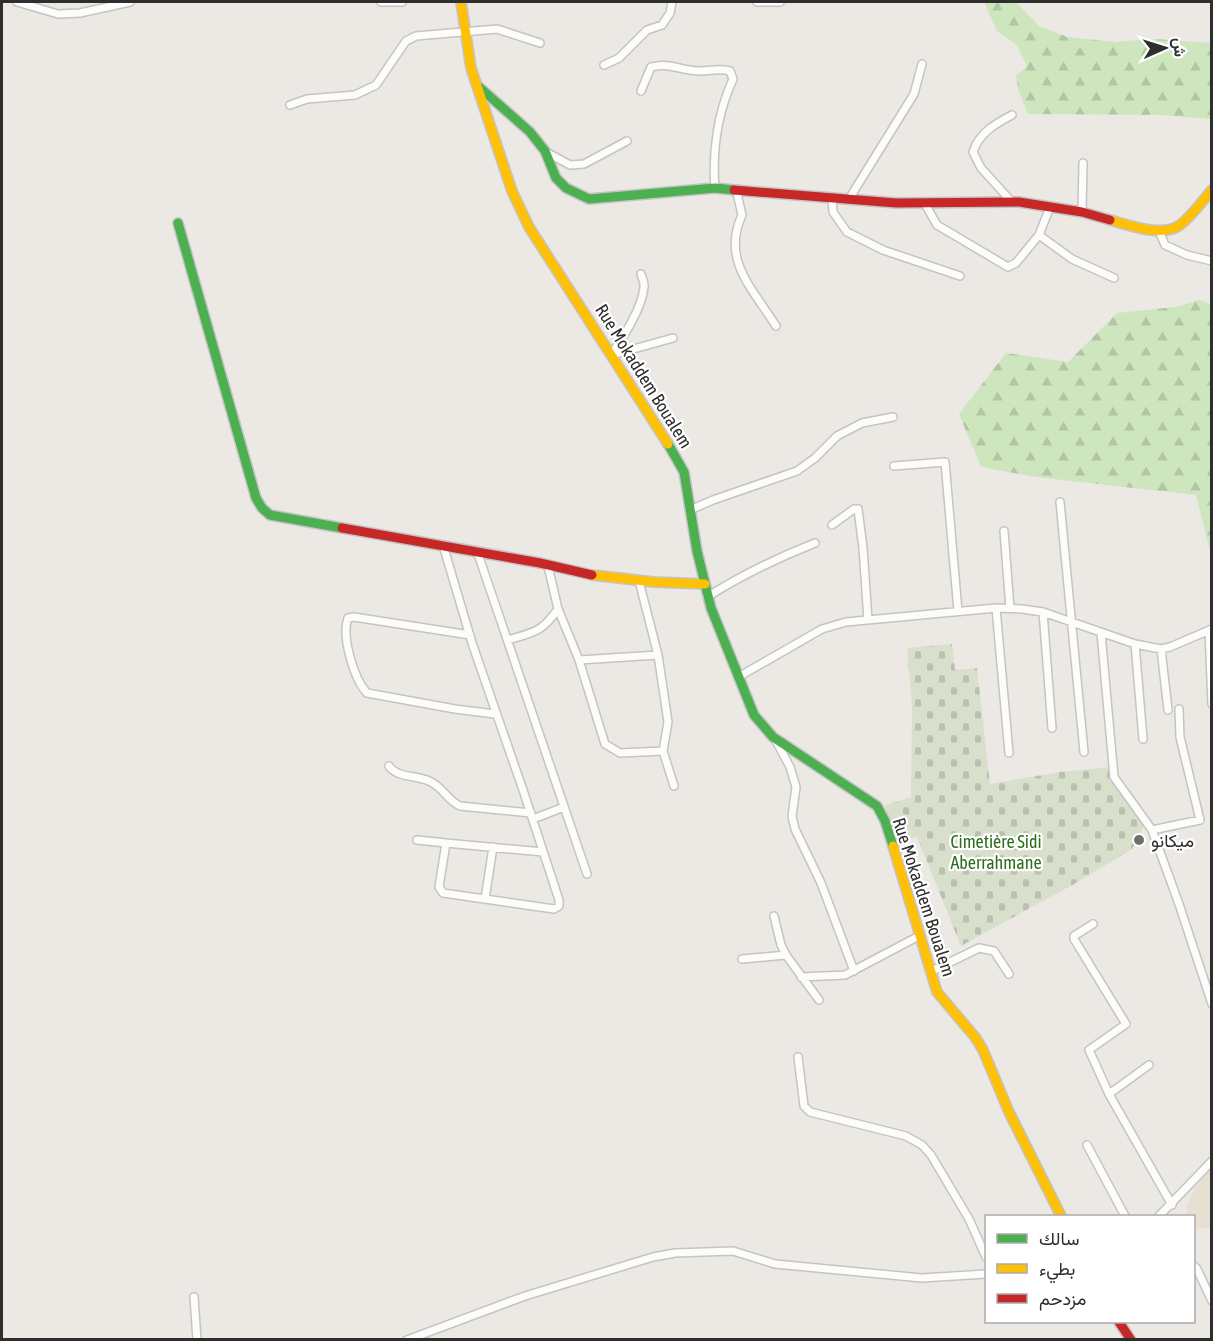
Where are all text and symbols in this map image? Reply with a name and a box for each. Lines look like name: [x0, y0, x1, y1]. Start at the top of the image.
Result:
north arrow: [1135, 18, 1195, 78]
text: ش: [1169, 37, 1189, 57]
street label: Rue Mokaddem Boualem: [591, 300, 697, 452]
street label: Rue Mokaddem Boualem: [888, 815, 960, 979]
place label: ميكانو: [1151, 830, 1194, 852]
park label: Cimetière Sidi Aberrahmane: [950, 831, 1042, 873]
marker: ميكانو: [1132, 833, 1146, 847]
legend: [985, 1215, 1195, 1323]
text: سالك: [1039, 1228, 1079, 1249]
text: بطيء: [1039, 1258, 1075, 1284]
text: مزدحم: [1039, 1288, 1086, 1311]

